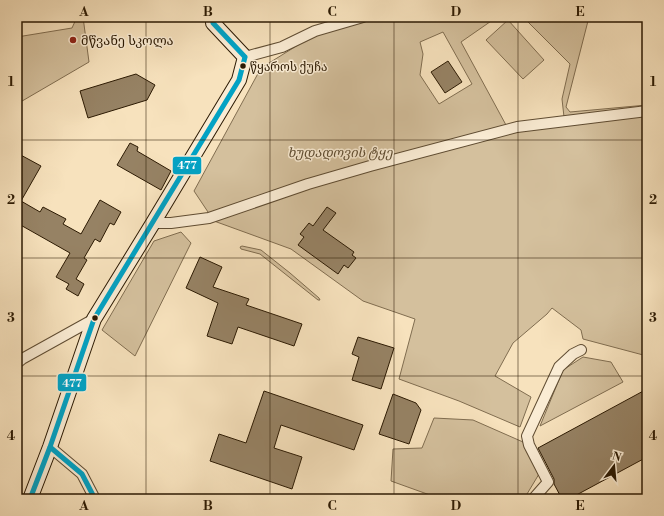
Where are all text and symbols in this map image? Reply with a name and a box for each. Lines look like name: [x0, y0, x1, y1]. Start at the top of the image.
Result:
text: A: [78, 4, 89, 20]
text: B: [203, 4, 213, 20]
text: C: [327, 4, 337, 20]
text: D: [451, 4, 461, 20]
text: E: [575, 4, 585, 20]
place label: მწვანე სკოლა: [81, 33, 174, 49]
marker: მწვანე სკოლა: [68, 35, 78, 45]
place label: წყაროს ქუჩა: [250, 60, 327, 75]
marker: წყაროს ქუჩა: [238, 61, 248, 71]
text: 1: [8, 74, 15, 90]
text: 1: [650, 74, 657, 90]
park label: ხუდადოვის ტყე: [287, 145, 393, 161]
line badge: 477: [172, 156, 202, 175]
text: 477: [177, 159, 197, 173]
text: 2: [7, 192, 15, 208]
text: 2: [649, 192, 657, 208]
text: 3: [7, 310, 15, 326]
text: 3: [649, 310, 657, 326]
unlabelled marker: [90, 313, 100, 323]
line badge: 477: [57, 373, 87, 392]
text: 477: [62, 377, 82, 391]
text: 4: [7, 428, 16, 444]
text: 4: [649, 428, 658, 444]
north arrow: [594, 446, 634, 486]
text: N: [610, 449, 623, 465]
text: A: [78, 498, 89, 514]
text: B: [203, 498, 213, 514]
text: C: [327, 498, 337, 514]
text: D: [451, 498, 461, 514]
text: E: [575, 498, 585, 514]

